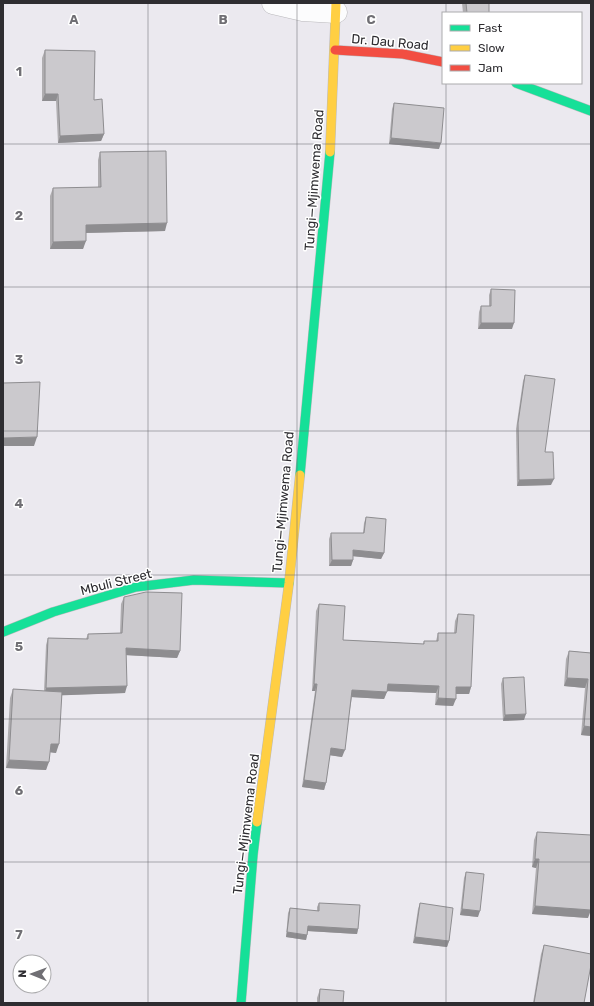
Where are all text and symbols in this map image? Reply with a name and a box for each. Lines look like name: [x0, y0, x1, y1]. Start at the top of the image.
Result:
text: A: [69, 12, 79, 27]
text: B: [218, 12, 228, 27]
text: C: [366, 12, 376, 27]
legend: [442, 12, 582, 84]
text: Fast: [478, 21, 502, 35]
street label: Dr. Dau Road: [351, 31, 429, 53]
text: Slow: [478, 41, 505, 55]
text: Jam: [478, 61, 503, 75]
text: 1: [16, 64, 22, 79]
street label: Tungi—Mjimwema Road: [302, 109, 327, 251]
text: 2: [15, 208, 23, 223]
text: 3: [15, 352, 24, 367]
street label: Tungi—Mjimwema Road: [269, 431, 298, 573]
text: 4: [15, 496, 24, 511]
street label: Mbuli Street: [79, 566, 153, 598]
text: 5: [15, 639, 23, 654]
street label: Tungi—Mjimwema Road: [230, 753, 263, 895]
text: 6: [15, 783, 24, 798]
text: 7: [15, 927, 23, 942]
north arrow: [12, 954, 52, 994]
text: N: [16, 970, 29, 978]

